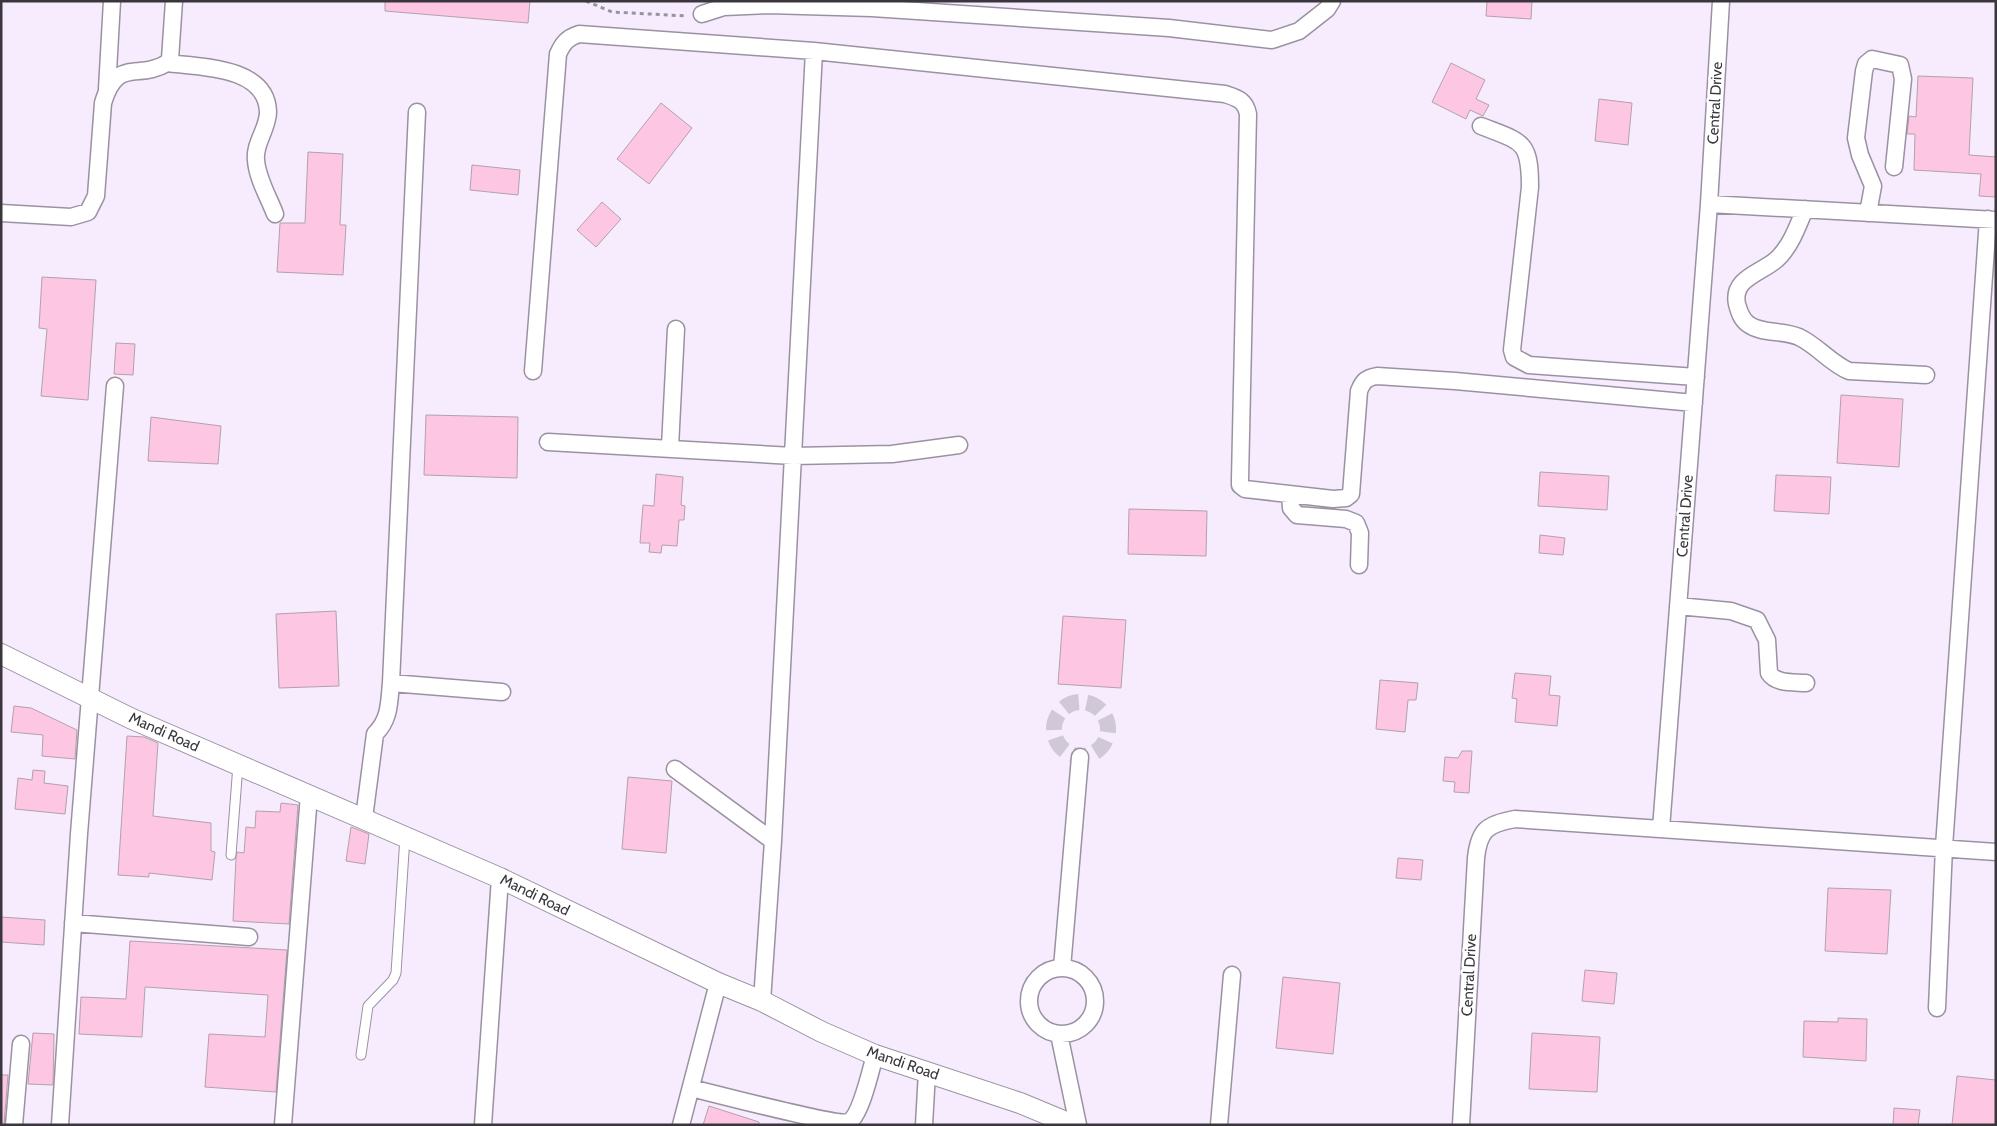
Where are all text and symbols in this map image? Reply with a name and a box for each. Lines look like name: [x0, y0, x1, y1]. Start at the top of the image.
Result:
street label: Central Drive: [1704, 61, 1726, 145]
street label: Central Drive: [1673, 474, 1697, 558]
street label: Mandi Road: [126, 709, 202, 755]
street label: Mandi Road: [497, 870, 573, 920]
street label: Central Drive: [1458, 933, 1480, 1017]
street label: Mandi Road: [865, 1042, 941, 1084]

